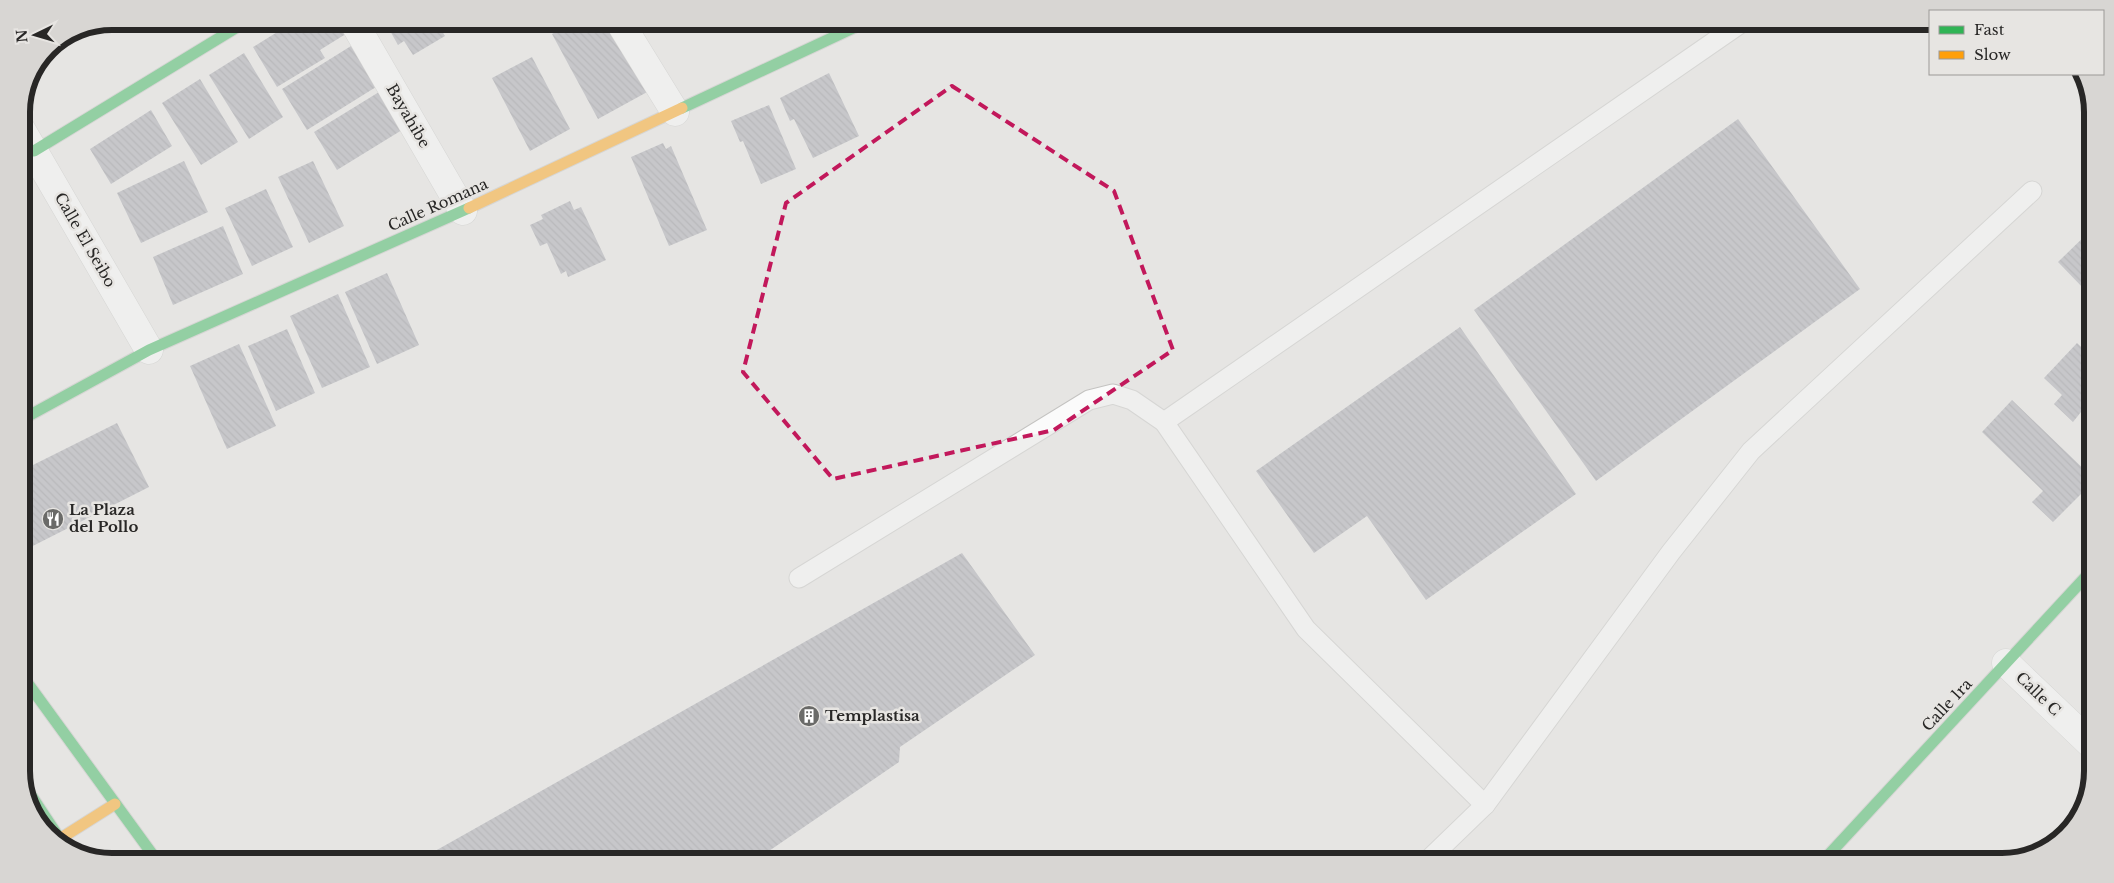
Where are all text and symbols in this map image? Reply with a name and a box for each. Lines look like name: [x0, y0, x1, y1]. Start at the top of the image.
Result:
north arrow: [10, 10, 60, 60]
legend: [1929, 10, 2104, 75]
text: Fast: [1974, 20, 2005, 39]
text: N: [13, 29, 32, 43]
text: Slow: [1974, 45, 2011, 64]
street label: Bayahibe: [382, 80, 434, 151]
street label: Calle Romana: [385, 174, 491, 235]
street label: Calle El Seibo: [51, 189, 120, 291]
place label: La Plaza del Pollo: [69, 500, 138, 536]
restaurant icon: La Plaza del Pollo: [41, 507, 65, 531]
street label: Calle C: [2012, 668, 2065, 720]
street label: Calle 1ra: [1917, 674, 1976, 735]
building icon: Templastisa: [797, 704, 821, 728]
place label: Templastisa: [825, 706, 920, 725]

